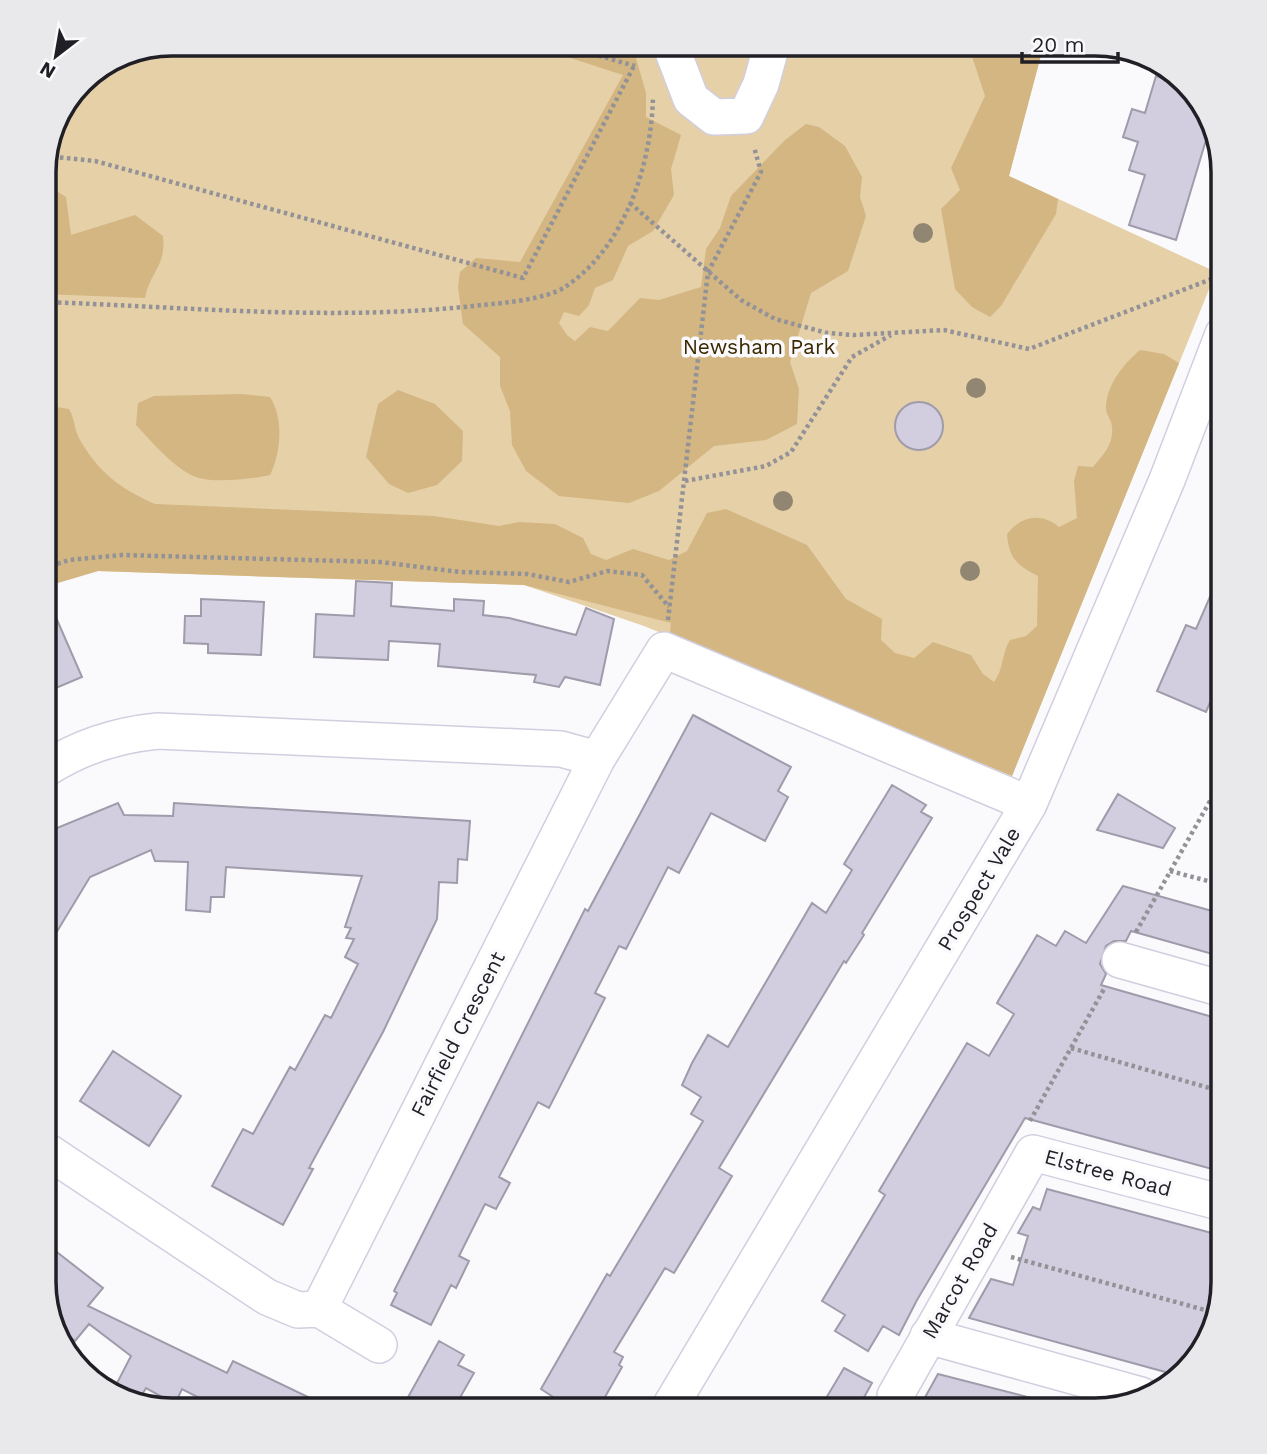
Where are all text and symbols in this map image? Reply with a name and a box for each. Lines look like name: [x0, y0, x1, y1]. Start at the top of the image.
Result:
north arrow: [21, 21, 91, 91]
scale bar: [1022, 21, 1118, 65]
text: 20 m: [1032, 32, 1084, 57]
text: N: [36, 57, 59, 84]
park label: Newsham Park: [683, 334, 835, 359]
street label: Prospect Vale: [932, 822, 1025, 955]
street label: Fairfield Crescent: [405, 947, 510, 1120]
street label: Elstree Road: [1042, 1144, 1174, 1201]
street label: Marcot Road: [916, 1218, 1003, 1343]

